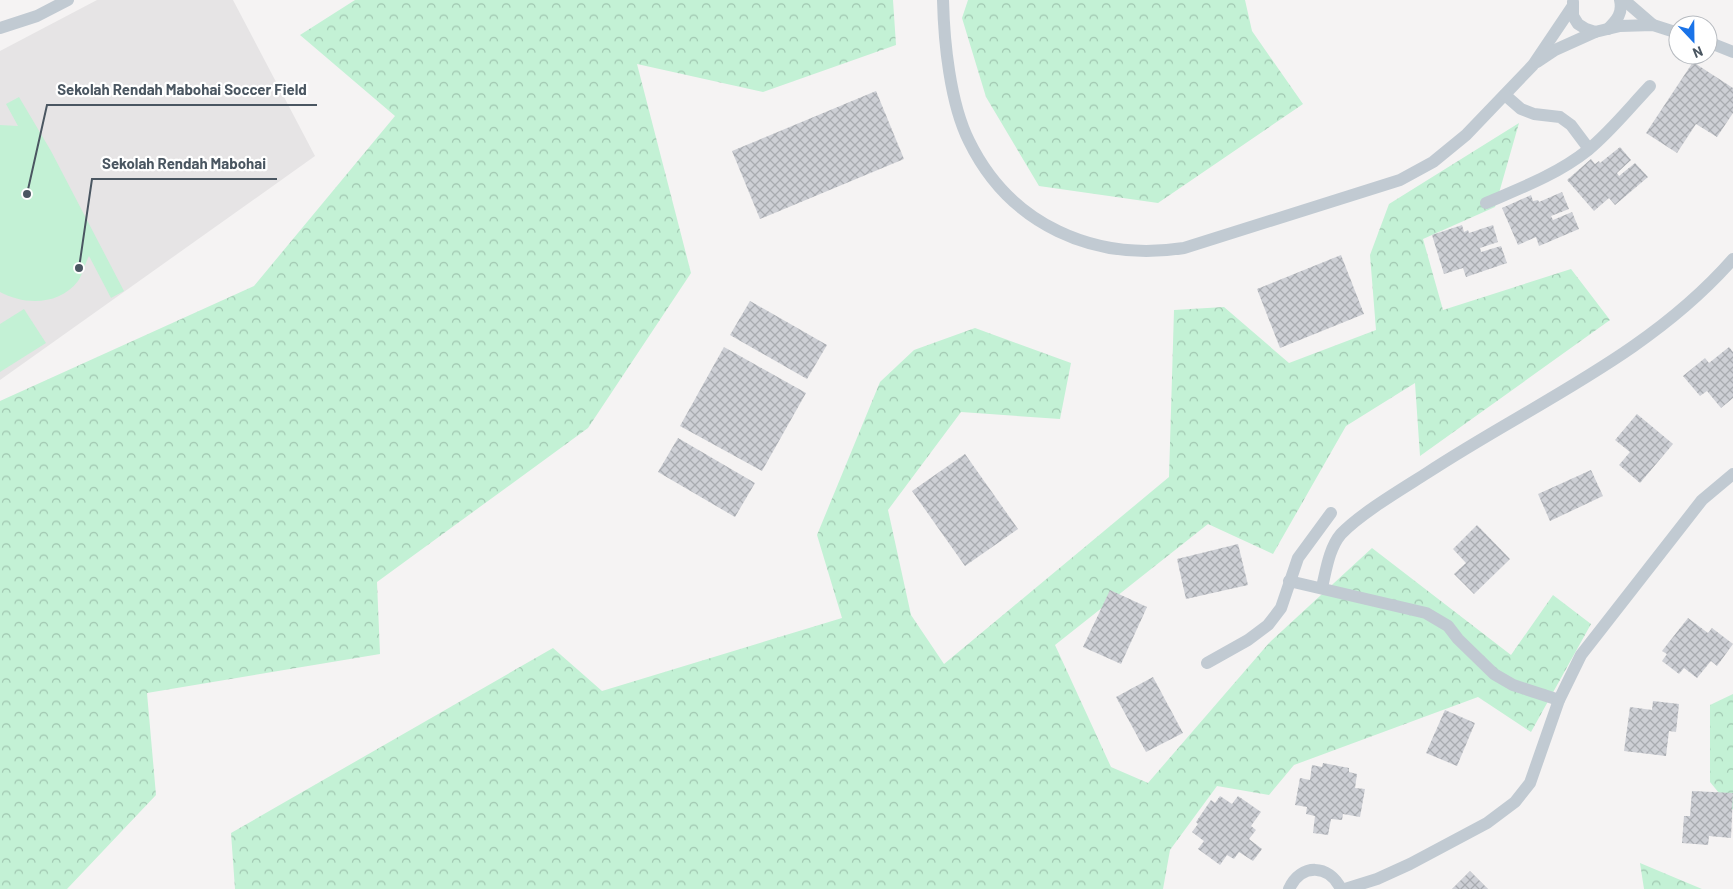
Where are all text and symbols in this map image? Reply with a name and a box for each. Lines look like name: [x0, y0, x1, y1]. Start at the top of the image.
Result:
north arrow: [1668, 15, 1718, 65]
text: N: [1691, 43, 1706, 62]
callout: Sekolah Rendah Mabohai Soccer Field: [47, 75, 317, 105]
text: Sekolah Rendah Mabohai Soccer Field: [57, 80, 307, 98]
callout: Sekolah Rendah Mabohai: [92, 149, 277, 179]
text: Sekolah Rendah Mabohai: [102, 154, 266, 172]

